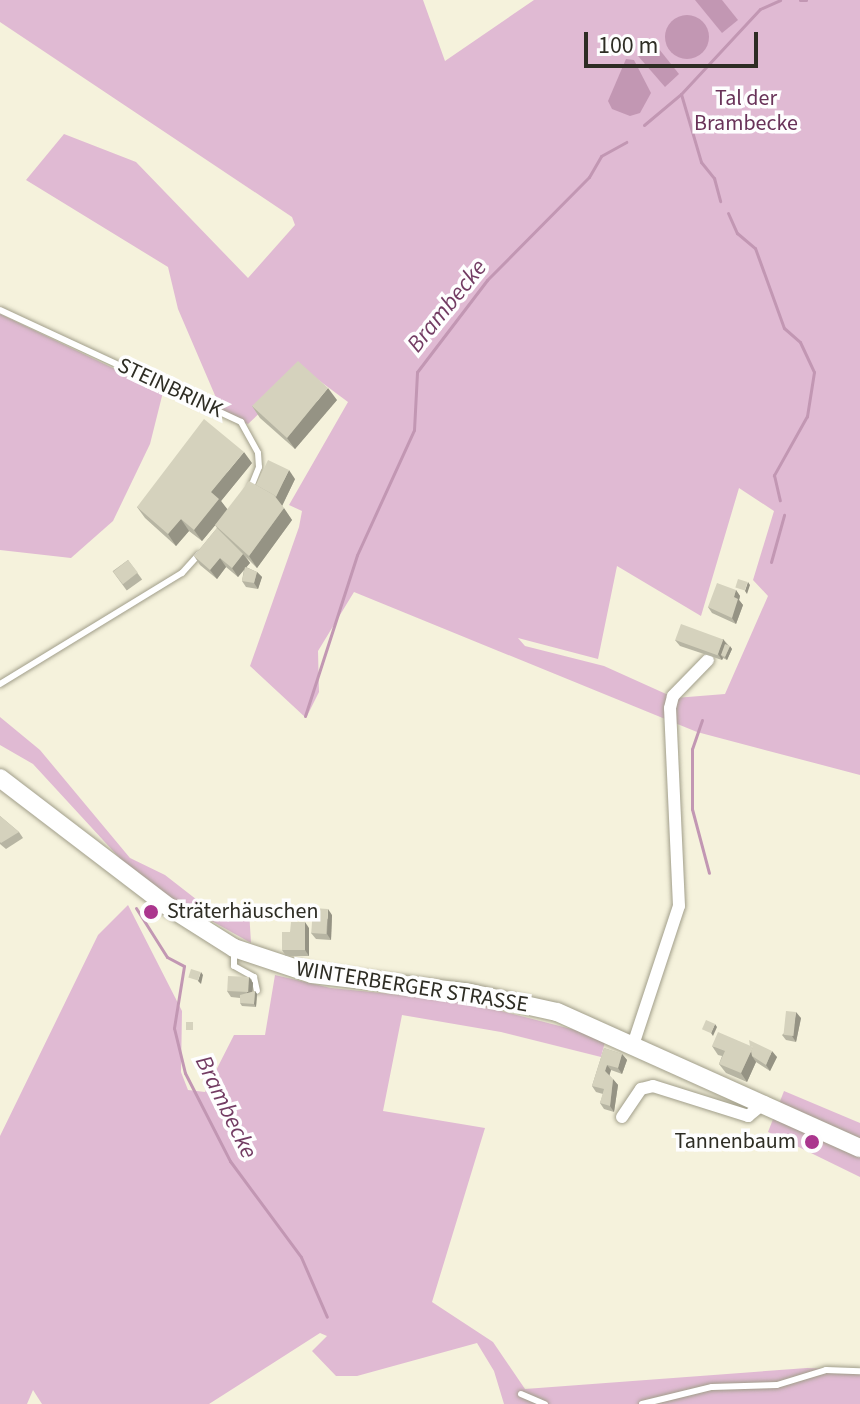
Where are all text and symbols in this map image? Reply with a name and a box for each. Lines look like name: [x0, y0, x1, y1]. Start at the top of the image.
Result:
scale bar: [588, 16, 762, 66]
text: 100 m: [598, 28, 658, 63]
park label: Tal der Brambecke: [694, 85, 798, 136]
water label: Brambecke: [401, 254, 493, 358]
street label: STEINBRINK: [113, 352, 227, 424]
place label: Sträterhäuschen: [167, 899, 318, 925]
marker: Sträterhäuschen: [142, 903, 160, 921]
street label: WINTERBERGER STRASSE: [294, 956, 530, 1018]
water label: Brambecke: [189, 1051, 263, 1163]
place label: Tannenbaum: [675, 1129, 796, 1155]
marker: Tannenbaum: [803, 1133, 821, 1151]

